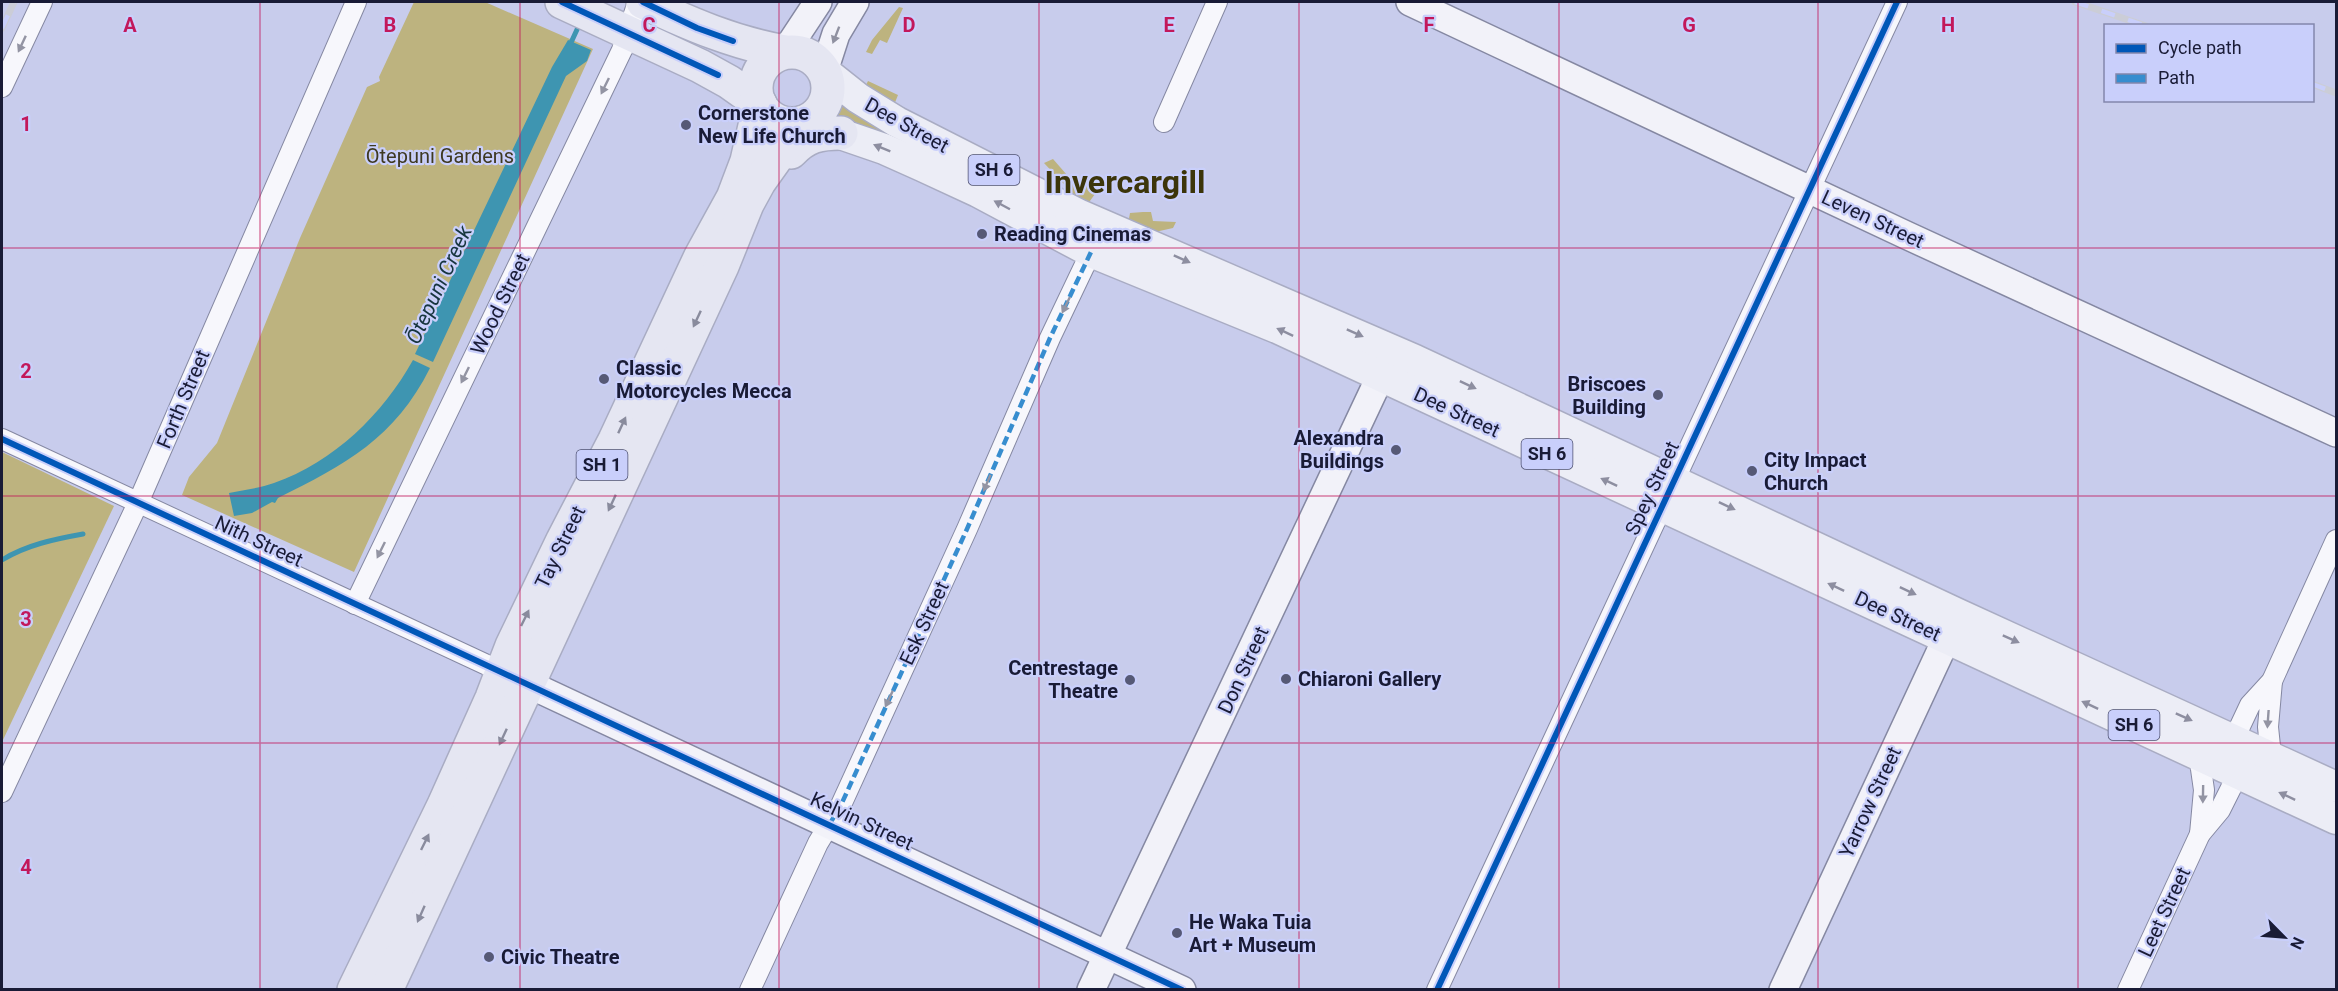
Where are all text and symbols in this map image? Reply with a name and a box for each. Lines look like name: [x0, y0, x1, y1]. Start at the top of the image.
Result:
text: A: [123, 13, 137, 37]
text: B: [384, 13, 396, 37]
text: C: [642, 13, 656, 37]
text: D: [903, 13, 916, 37]
text: E: [1163, 13, 1175, 37]
text: F: [1424, 13, 1435, 37]
text: G: [1682, 13, 1696, 37]
text: H: [1941, 13, 1955, 37]
legend: [2104, 24, 2314, 102]
one-way arrow: [831, 26, 840, 44]
one-way arrow: [17, 36, 26, 53]
text: Cycle path: [2158, 37, 2242, 58]
text: Path: [2158, 67, 2195, 88]
one-way arrow: [601, 77, 610, 94]
street label: Dee Street: [861, 92, 953, 158]
place label: Cornerstone New Life Church: [698, 101, 846, 148]
text: 1: [20, 112, 32, 136]
marker: Cornerstone New Life Church: [679, 118, 693, 132]
one-way arrow: [873, 143, 891, 152]
park label: Ōtepuni Gardens: [366, 144, 514, 168]
road number: SH 6: [968, 155, 1020, 185]
district label: Invercargill: [1045, 163, 1205, 201]
street label: Leven Street: [1818, 185, 1928, 253]
one-way arrow: [994, 200, 1011, 210]
water label: Ōtepuni Creek: [401, 222, 477, 348]
place label: Reading Cinemas: [994, 222, 1151, 246]
marker: Reading Cinemas: [975, 227, 989, 241]
street label: Wood Street: [465, 250, 535, 358]
one-way arrow: [1174, 254, 1192, 264]
one-way arrow: [1061, 297, 1070, 314]
one-way arrow: [693, 311, 702, 328]
one-way arrow: [1276, 327, 1293, 336]
one-way arrow: [1346, 329, 1364, 338]
street label: Forth Street: [151, 346, 215, 452]
place label: Classic Motorcycles Mecca: [616, 356, 792, 403]
text: 2: [20, 359, 32, 383]
one-way arrow: [461, 366, 470, 383]
marker: Classic Motorcycles Mecca: [597, 372, 611, 386]
place label: Briscoes Building: [1568, 372, 1646, 419]
one-way arrow: [1460, 380, 1477, 389]
street label: Dee Street: [1410, 382, 1504, 442]
marker: Briscoes Building: [1651, 388, 1665, 402]
one-way arrow: [617, 417, 626, 434]
place label: Alexandra Buildings: [1293, 426, 1384, 473]
street label: Spey Street: [1620, 437, 1684, 539]
road number: SH 6: [1522, 439, 1572, 469]
marker: Alexandra Buildings: [1389, 443, 1403, 457]
place label: City Impact Church: [1764, 448, 1867, 495]
road number: SH 1: [576, 450, 628, 480]
marker: City Impact Church: [1745, 464, 1759, 478]
one-way arrow: [982, 475, 992, 493]
one-way arrow: [1600, 477, 1618, 487]
one-way arrow: [607, 495, 616, 512]
street label: Tay Street: [530, 502, 590, 592]
one-way arrow: [1719, 502, 1736, 511]
street label: Nith Street: [211, 510, 307, 572]
one-way arrow: [376, 542, 385, 559]
street label: Esk Street: [894, 577, 954, 669]
one-way arrow: [1827, 583, 1844, 592]
street label: Dee Street: [1851, 586, 1945, 646]
one-way arrow: [1900, 587, 1917, 596]
text: 3: [20, 607, 32, 631]
one-way arrow: [520, 610, 530, 627]
street label: Don Street: [1212, 623, 1274, 717]
one-way arrow: [2003, 634, 2020, 643]
place label: Centrestage Theatre: [1008, 656, 1118, 703]
place label: Chiaroni Gallery: [1298, 667, 1442, 691]
marker: Chiaroni Gallery: [1279, 672, 1293, 686]
marker: Centrestage Theatre: [1123, 673, 1137, 687]
one-way arrow: [885, 691, 894, 708]
one-way arrow: [2081, 700, 2098, 709]
one-way arrow: [2264, 709, 2273, 728]
road number: SH 6: [2108, 710, 2160, 740]
one-way arrow: [2175, 712, 2193, 722]
one-way arrow: [497, 728, 507, 746]
street label: Yarrow Street: [1834, 743, 1906, 861]
one-way arrow: [2198, 785, 2208, 804]
street label: Kelvin Street: [807, 787, 917, 855]
one-way arrow: [2278, 792, 2295, 801]
one-way arrow: [420, 834, 430, 851]
text: 4: [20, 855, 32, 879]
street label: Leet Street: [2133, 863, 2195, 961]
one-way arrow: [415, 905, 425, 923]
north arrow: [2254, 907, 2314, 967]
place label: He Waka Tuia Art + Museum: [1189, 910, 1316, 957]
marker: He Waka Tuia Art + Museum: [1170, 926, 1184, 940]
text: N: [2286, 934, 2308, 952]
place label: Civic Theatre: [501, 945, 620, 969]
marker: Civic Theatre: [482, 950, 496, 964]

